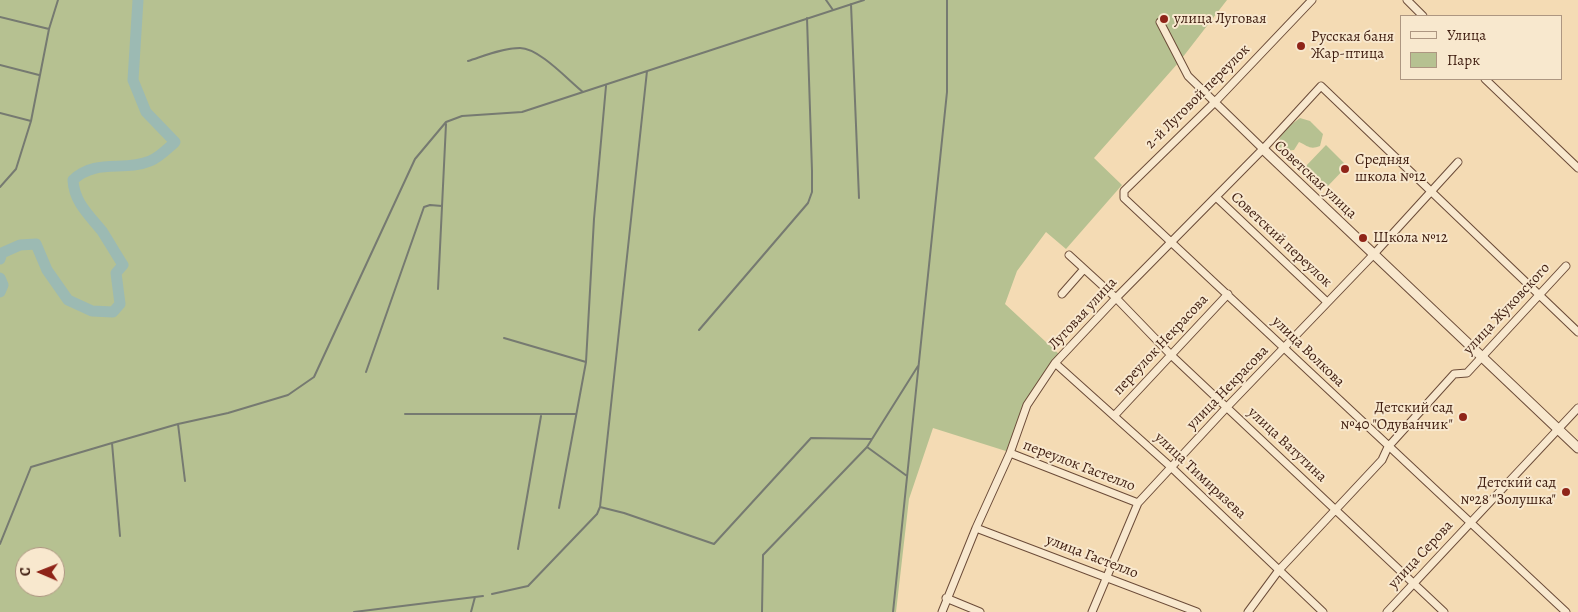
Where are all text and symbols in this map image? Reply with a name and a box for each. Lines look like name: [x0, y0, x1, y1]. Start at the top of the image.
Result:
place label: улица Луговая: [1174, 10, 1267, 28]
marker: улица Луговая: [1158, 13, 1170, 25]
legend: [1400, 15, 1563, 80]
text: Улица: [1447, 25, 1486, 45]
place label: Русская баня Жар-птица: [1311, 28, 1394, 63]
marker: Русская баня Жар-птица: [1295, 40, 1307, 52]
street label: 2-й Луговой переулок: [1142, 41, 1254, 153]
text: Парк: [1447, 50, 1480, 70]
street label: Советская улица: [1270, 137, 1360, 223]
place label: Средняя школа №12: [1355, 151, 1426, 186]
marker: Средняя школа №12: [1339, 163, 1351, 175]
street label: Советский переулок: [1227, 188, 1335, 292]
place label: Школа №12: [1373, 229, 1448, 247]
marker: Школа №12: [1357, 232, 1369, 244]
street label: улица Жуковского: [1460, 259, 1554, 359]
street label: Луговая улица: [1045, 274, 1121, 354]
street label: переулок Некрасова: [1110, 291, 1212, 399]
street label: улица Волкова: [1268, 313, 1348, 391]
street label: улица Некрасова: [1183, 342, 1273, 434]
place label: Детский сад №40 "Одуванчик": [1340, 399, 1453, 434]
street label: улица Ватутина: [1244, 404, 1330, 486]
marker: Детский сад №40 "Одуванчик": [1457, 411, 1469, 423]
street label: улица Тимирязева: [1150, 429, 1250, 523]
street label: переулок Гастелло: [1020, 436, 1138, 496]
place label: Детский сад №28 "Золушка": [1460, 474, 1556, 509]
marker: Детский сад №28 "Золушка": [1560, 486, 1572, 498]
street label: улица Серова: [1385, 517, 1457, 593]
street label: улица Гастелло: [1043, 531, 1141, 583]
north arrow: [15, 547, 65, 597]
text: С: [16, 567, 35, 576]

